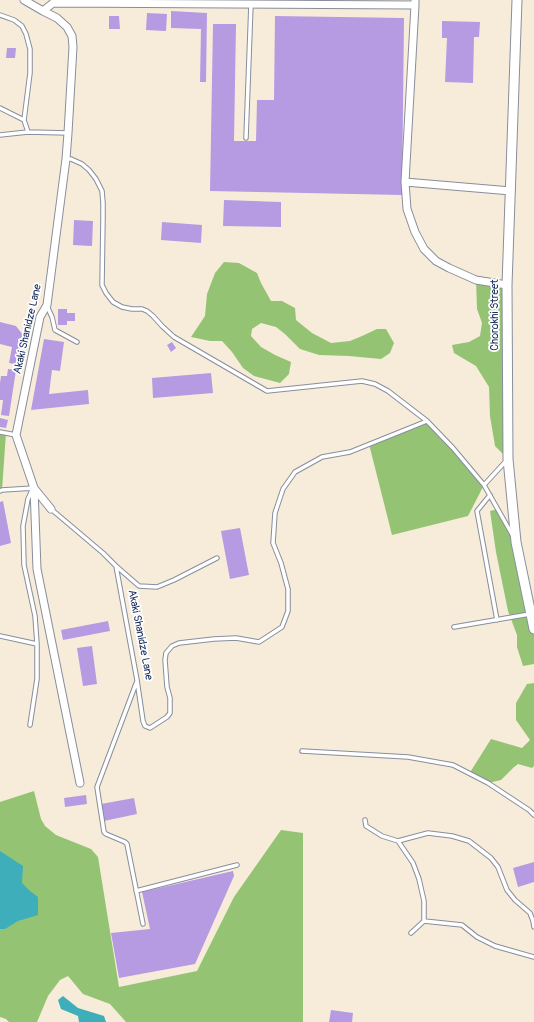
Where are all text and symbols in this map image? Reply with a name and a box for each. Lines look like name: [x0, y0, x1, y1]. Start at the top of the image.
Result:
street label: Chorokhi Street: [488, 279, 502, 351]
street label: Akaki Shanidze Lane: [11, 283, 45, 375]
street label: Akaki Shanidze Lane: [125, 589, 155, 681]

